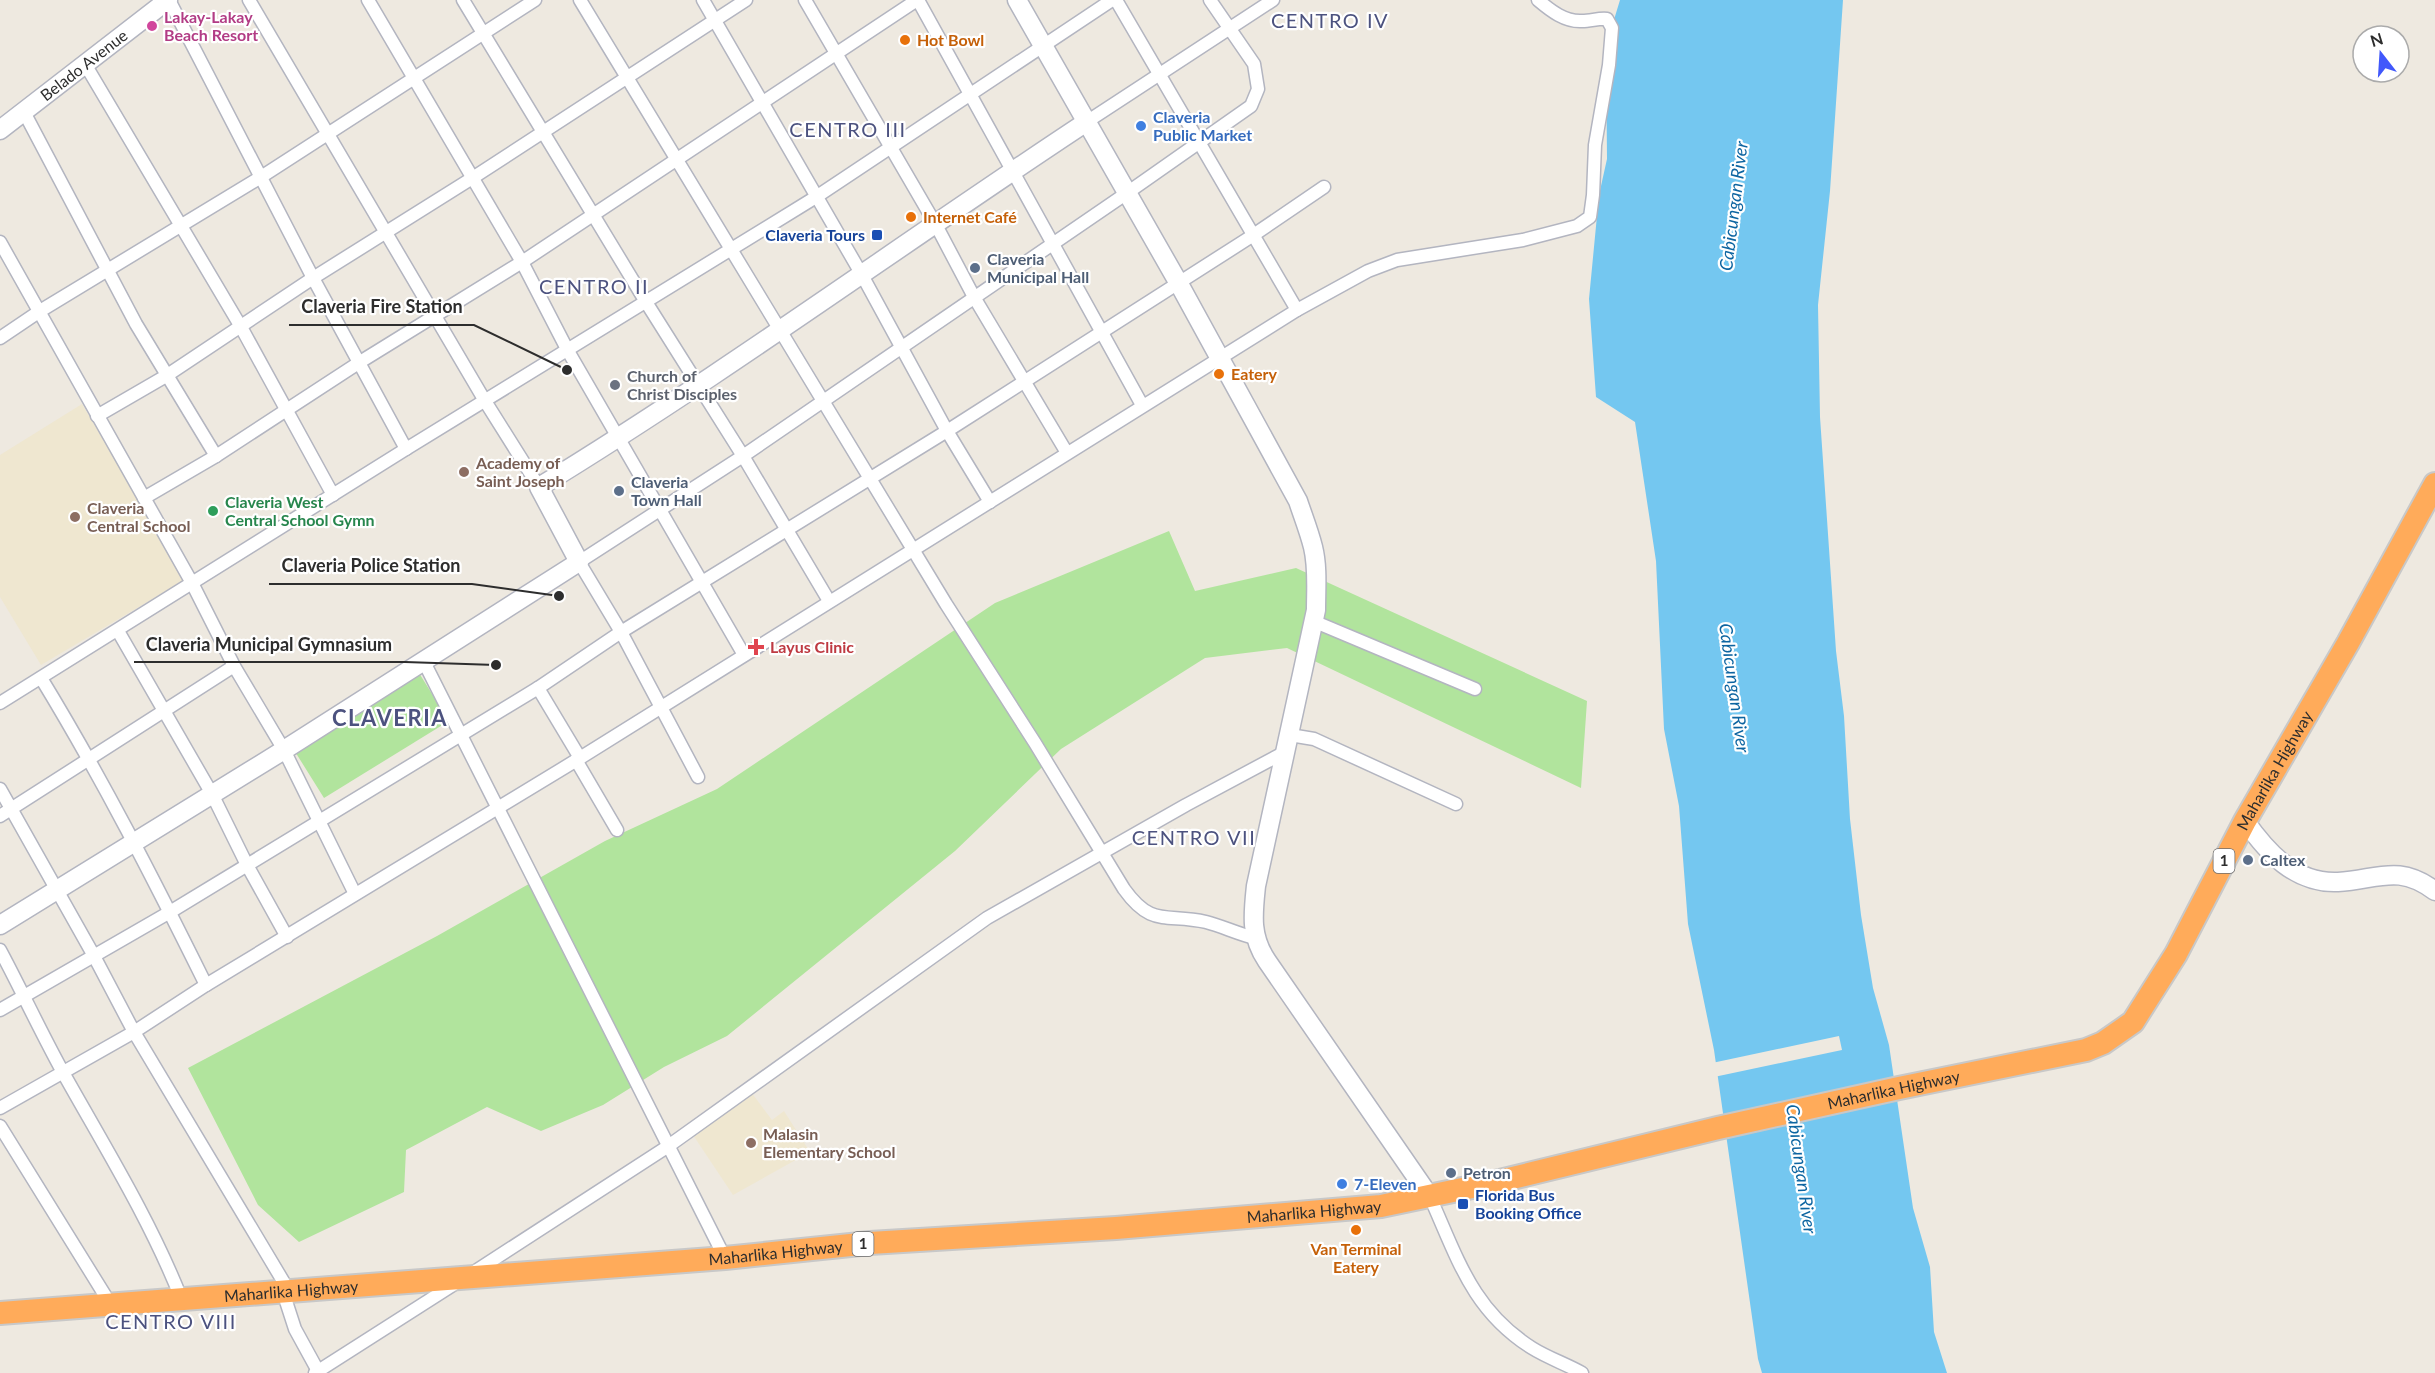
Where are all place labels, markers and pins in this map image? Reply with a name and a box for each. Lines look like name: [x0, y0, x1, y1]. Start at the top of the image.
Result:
place label: Lakay-Lakay Beach Resort: [164, 7, 258, 44]
marker: Lakay-Lakay Beach Resort: [145, 19, 159, 33]
place label: Hot Bowl: [917, 30, 984, 49]
marker: Hot Bowl: [898, 33, 912, 47]
place label: Claveria Public Market: [1153, 107, 1252, 144]
marker: Claveria Public Market: [1134, 119, 1148, 133]
place label: Internet Café: [923, 207, 1017, 226]
marker: Internet Café: [904, 210, 918, 224]
place label: Claveria Tours: [765, 225, 865, 244]
marker: Claveria Tours: [870, 228, 884, 242]
place label: Claveria Municipal Hall: [987, 249, 1089, 286]
marker: Claveria Municipal Hall: [968, 261, 982, 275]
callout: Claveria Fire Station: [289, 289, 474, 325]
place label: Eatery: [1231, 364, 1278, 383]
place label: Church of Christ Disciples: [627, 366, 737, 403]
marker: Eatery: [1212, 367, 1226, 381]
marker: Church of Christ Disciples: [608, 378, 622, 392]
place label: Academy of Saint Joseph: [475, 453, 565, 490]
marker: Academy of Saint Joseph: [457, 465, 471, 479]
place label: Claveria Town Hall: [631, 472, 702, 509]
marker: Claveria Town Hall: [612, 484, 626, 498]
place label: Claveria West Central School Gymn: [225, 492, 375, 529]
place label: Claveria Central School: [87, 498, 191, 535]
marker: Claveria West Central School Gymn: [206, 504, 220, 518]
marker: Claveria Central School: [68, 510, 82, 524]
callout: Claveria Police Station: [269, 548, 472, 584]
callout: Claveria Municipal Gymnasium: [134, 626, 405, 662]
place label: Layus Clinic: [770, 637, 854, 656]
marker: Layus Clinic: [747, 638, 765, 656]
place label: Caltex: [2260, 850, 2306, 869]
marker: Caltex: [2241, 853, 2255, 867]
place label: Malasin Elementary School: [763, 1124, 895, 1161]
marker: Malasin Elementary School: [744, 1136, 758, 1150]
place label: Petron: [1463, 1163, 1511, 1182]
marker: Petron: [1444, 1166, 1458, 1180]
place label: 7-Eleven: [1354, 1174, 1417, 1193]
marker: 7-Eleven: [1335, 1177, 1349, 1191]
place label: Florida Bus Booking Office: [1475, 1185, 1582, 1222]
marker: Florida Bus Booking Office: [1456, 1197, 1470, 1211]
marker: Van Terminal Eatery: [1349, 1223, 1363, 1237]
place label: Van Terminal Eatery: [1309, 1239, 1402, 1276]

